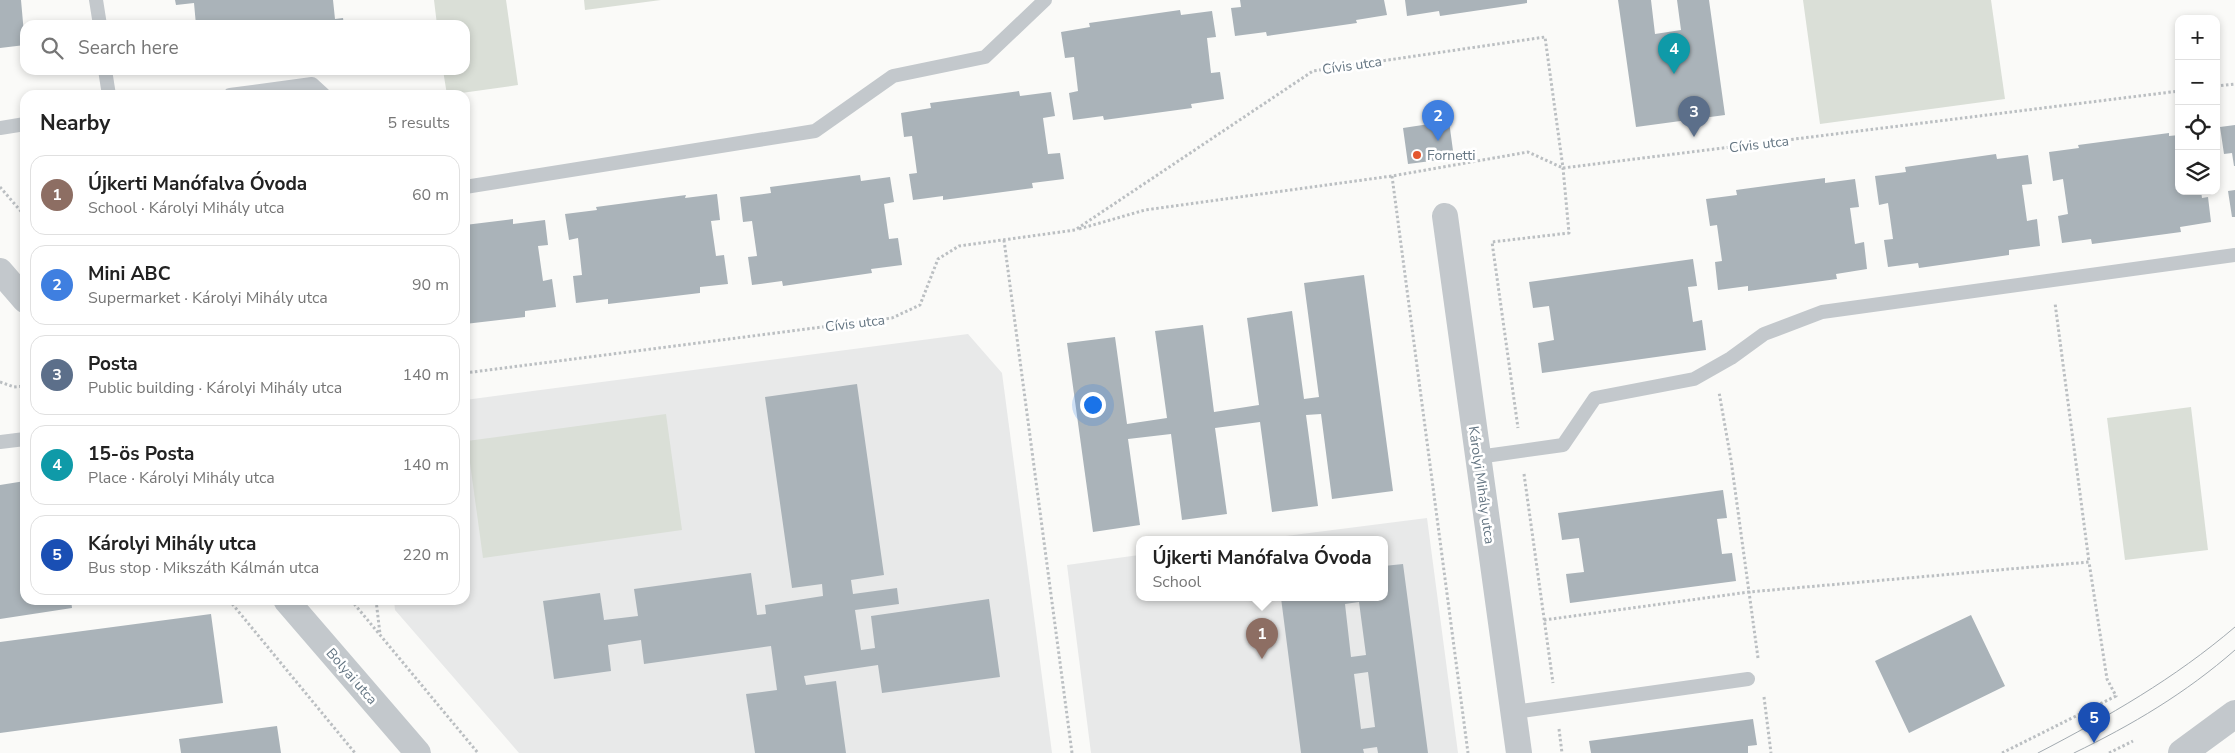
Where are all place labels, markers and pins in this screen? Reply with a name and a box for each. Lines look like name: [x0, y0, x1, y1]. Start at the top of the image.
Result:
pin: 4: [1658, 33, 1690, 74]
pin: 3: [1678, 96, 1710, 137]
pin: 2: [1422, 100, 1454, 141]
place label: Fornetti: [1427, 146, 1475, 165]
marker: Fornetti: [1411, 149, 1423, 161]
pin: 1: [1246, 618, 1278, 659]
pin: 5: [2078, 702, 2110, 743]

